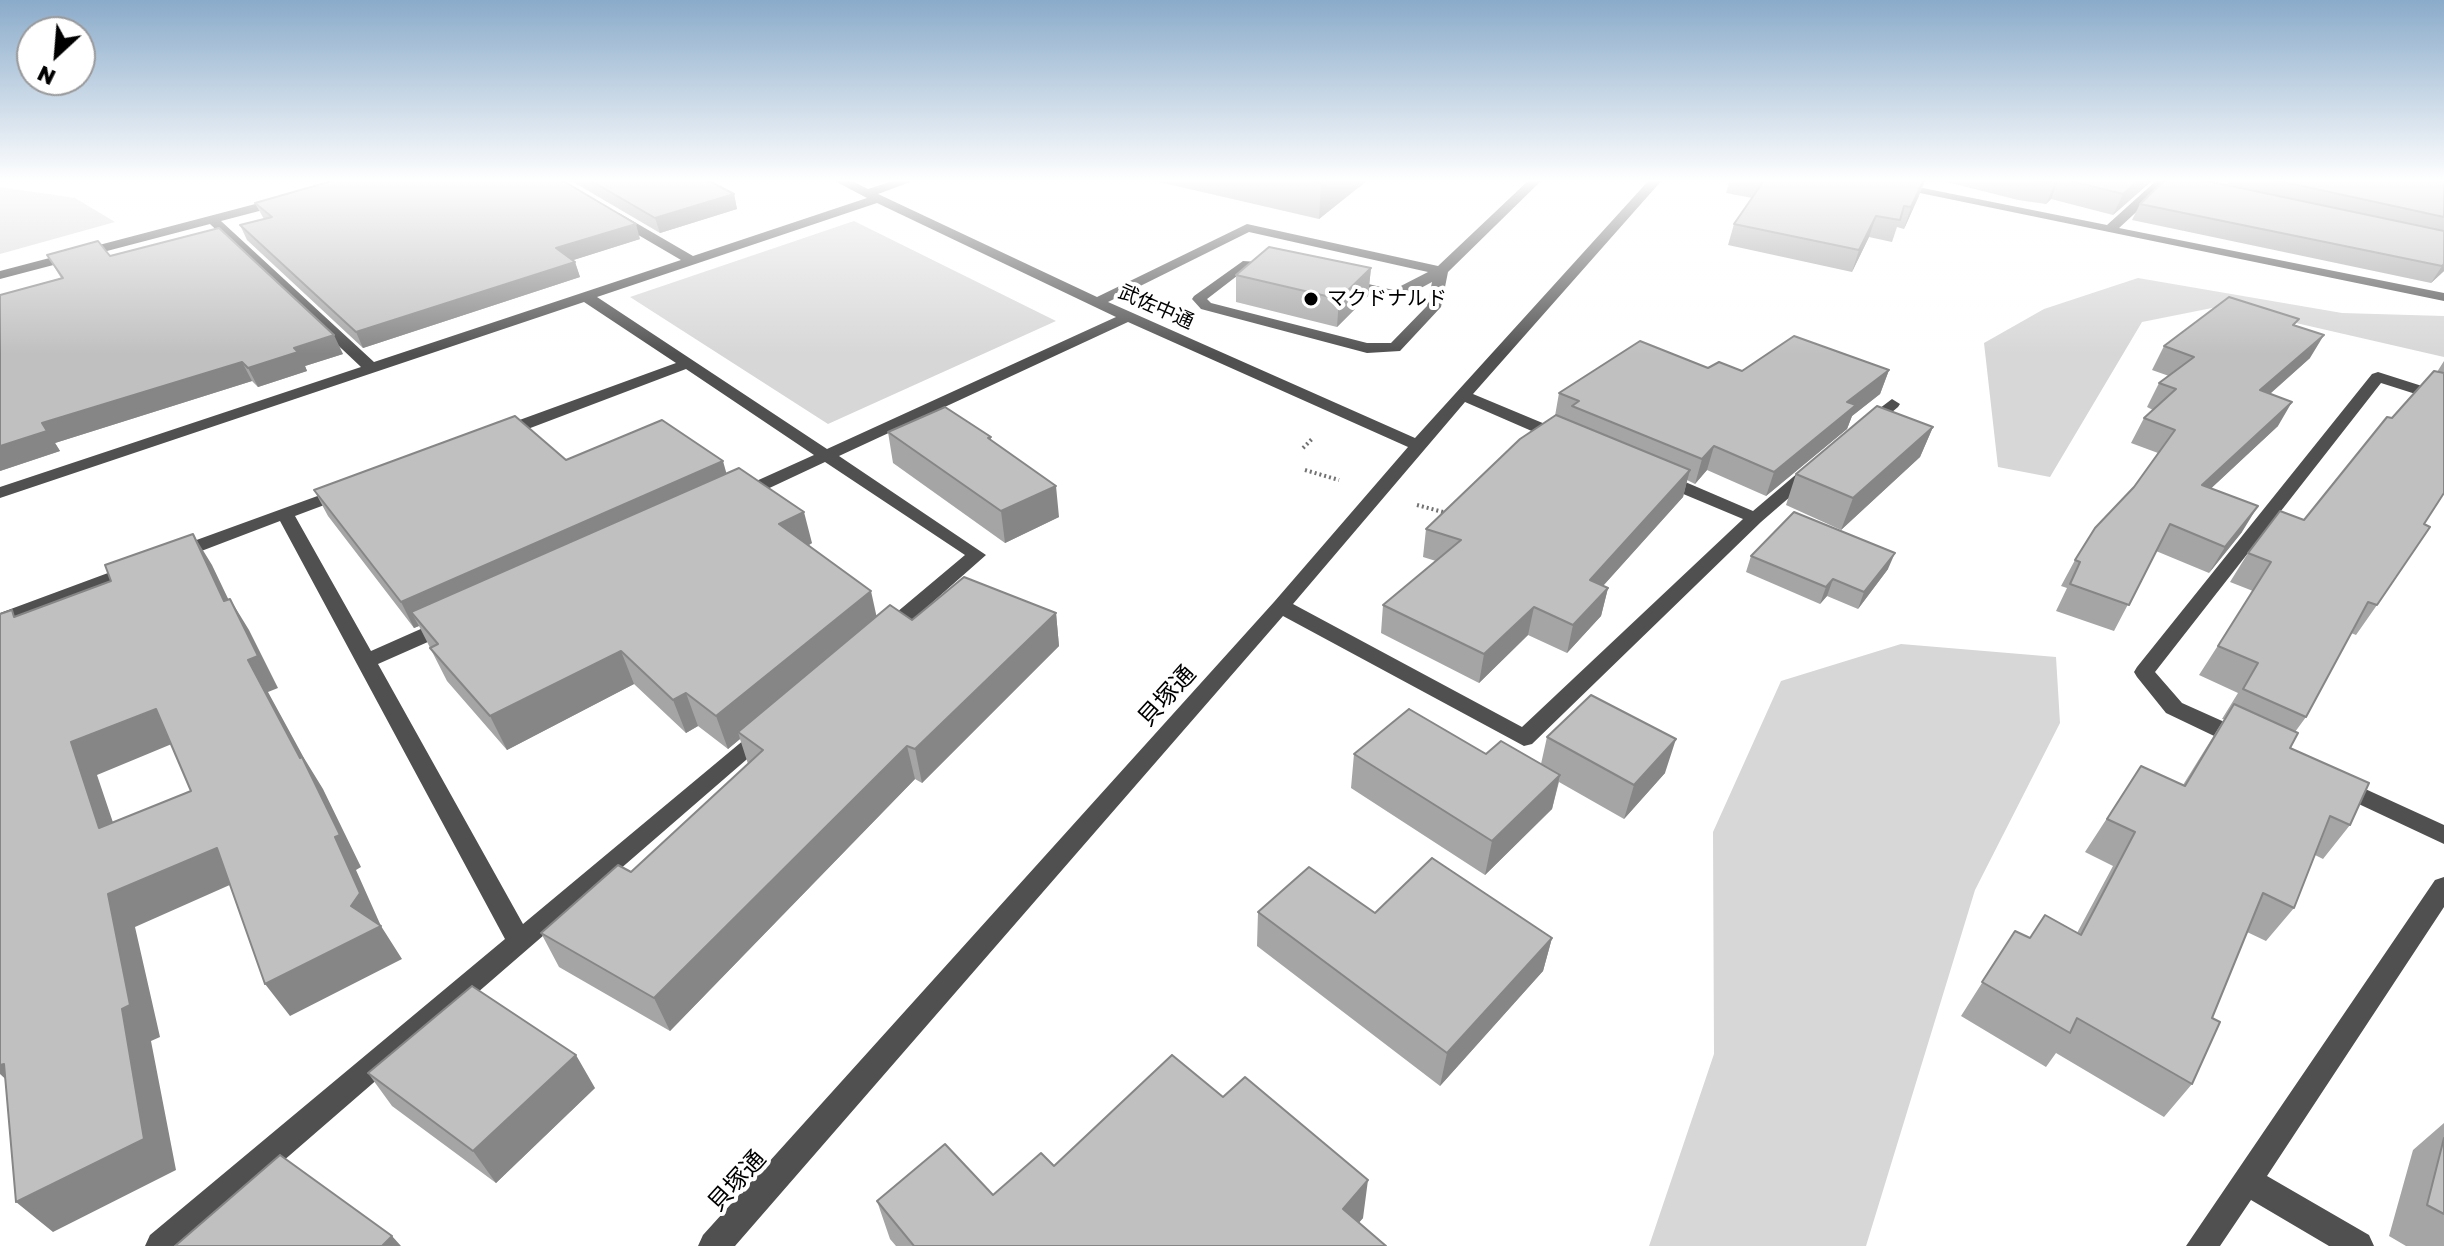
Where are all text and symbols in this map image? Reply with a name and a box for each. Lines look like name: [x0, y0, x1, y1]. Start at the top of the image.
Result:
north arrow: [16, 16, 96, 96]
text: N: [33, 60, 60, 92]
street label: 武佐中通: [1115, 280, 1197, 334]
place label: マクドナルド: [1327, 287, 1447, 311]
marker: マクドナルド: [1302, 290, 1320, 308]
street label: 貝塚通: [1132, 660, 1202, 732]
street label: 貝塚通: [702, 1145, 772, 1217]

